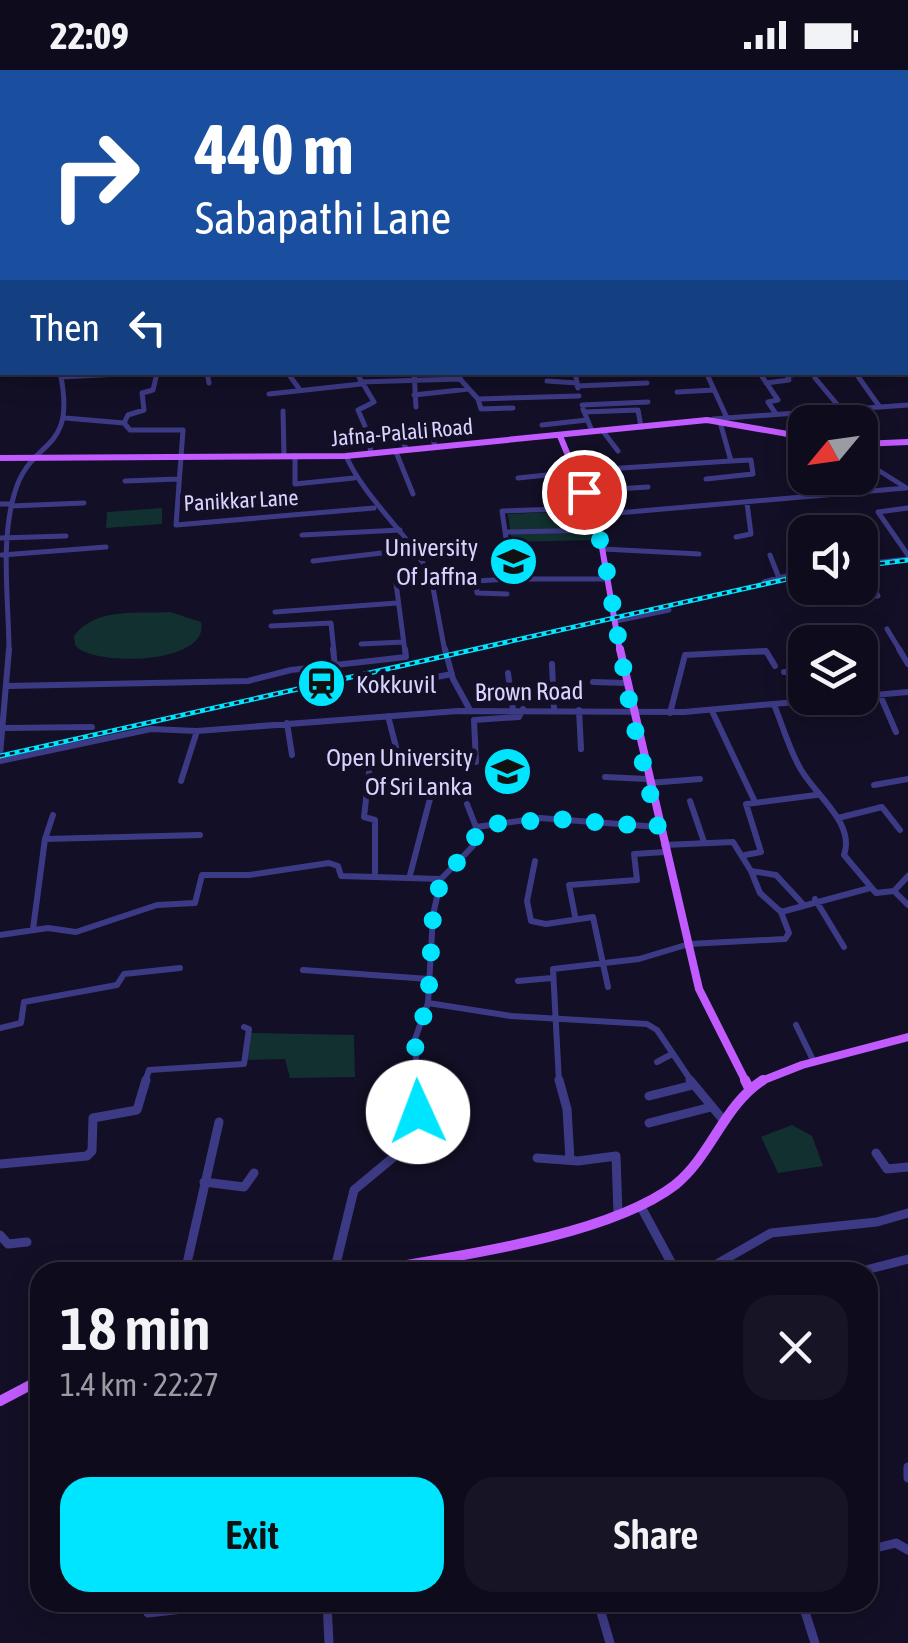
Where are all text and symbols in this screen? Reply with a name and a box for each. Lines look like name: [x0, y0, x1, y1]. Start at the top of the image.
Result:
text: 22:09: [50, 14, 129, 57]
text: 440 m: [195, 109, 354, 189]
icon: right: [30, 110, 160, 240]
text: Sabapathi Lane: [195, 192, 451, 244]
icon: left: [120, 300, 175, 355]
text: Then: [30, 306, 100, 349]
north arrow: [788, 405, 878, 495]
map controls: [788, 405, 878, 715]
street label: Jafna-Palali Road: [330, 413, 474, 451]
pin: [542, 450, 627, 535]
icon: arrive: [557, 465, 612, 520]
street label: Panikkar Lane: [183, 484, 299, 516]
button: sound: [788, 515, 878, 605]
place label: University Of Jaffna: [385, 533, 478, 590]
school or university icon: University Of Jaffna: [487, 535, 539, 587]
button: layers: [788, 625, 878, 715]
station icon: Kokkuvil: [295, 658, 347, 710]
place label: Kokkuvil: [356, 670, 437, 698]
street label: Brown Road: [474, 676, 584, 706]
place label: Open University Of Sri Lanka: [326, 743, 473, 800]
school or university icon: Open University Of Sri Lanka: [482, 745, 534, 797]
position arrow: [366, 1060, 470, 1164]
text: 18 min: [60, 1294, 211, 1363]
button: close: [743, 1295, 848, 1400]
text: 1.4 km · 22:27: [60, 1366, 219, 1403]
button: Exit: [60, 1477, 444, 1592]
button: Share: [464, 1477, 848, 1592]

